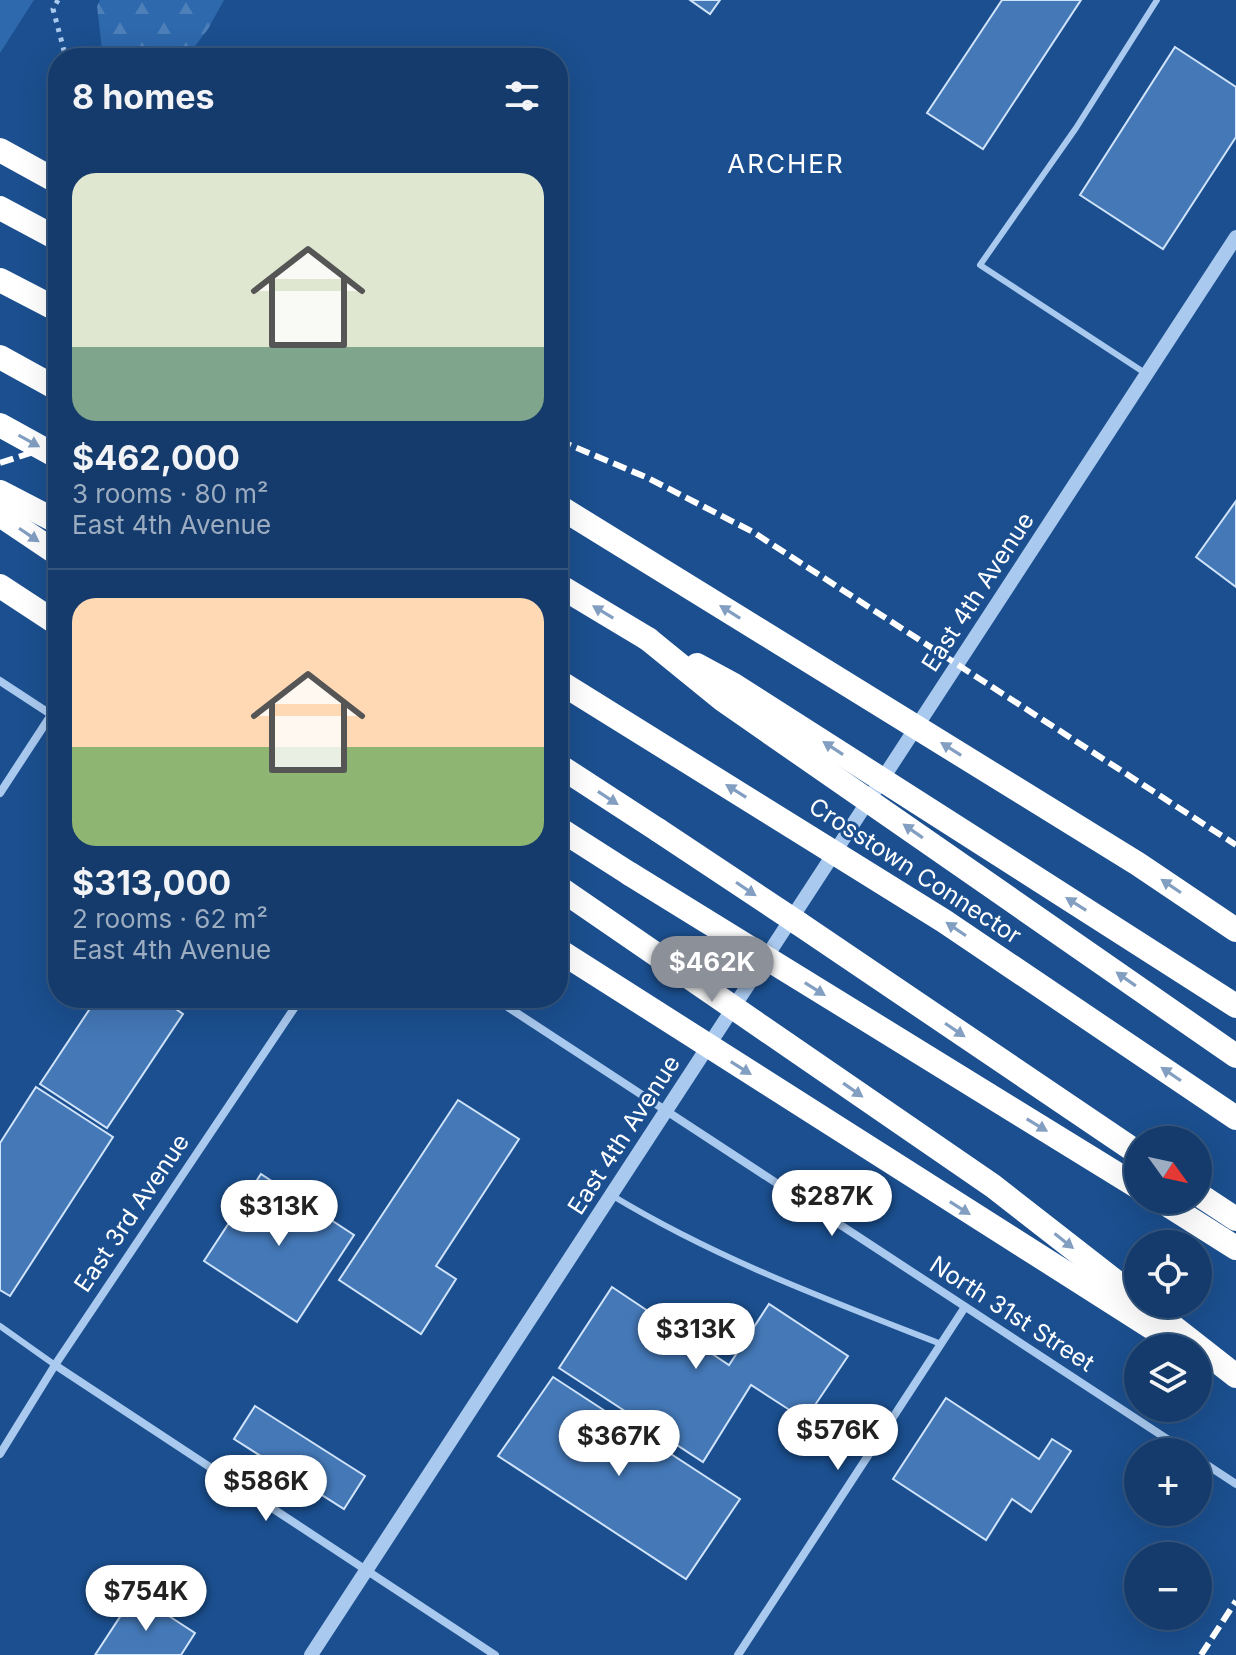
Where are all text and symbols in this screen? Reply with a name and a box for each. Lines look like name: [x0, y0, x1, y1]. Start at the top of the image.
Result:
icon: filters: [500, 74, 544, 118]
text: 8 homes: [72, 76, 215, 117]
district label: ARCHER: [727, 148, 845, 179]
icon: home: [236, 225, 380, 369]
one-way arrow: [18, 434, 40, 448]
text: $462,000: [72, 437, 240, 478]
text: 3 rooms · 80 m²: [72, 478, 269, 509]
street label: East 4th Avenue: [915, 507, 1040, 677]
text: East 4th Avenue: [72, 509, 271, 540]
one-way arrow: [18, 527, 39, 542]
one-way arrow: [592, 605, 614, 619]
one-way arrow: [719, 605, 741, 619]
icon: home: [236, 650, 380, 794]
one-way arrow: [822, 742, 844, 756]
one-way arrow: [940, 742, 962, 756]
one-way arrow: [725, 784, 747, 798]
one-way arrow: [597, 790, 619, 805]
street label: Crosstown Connector: [804, 791, 1027, 950]
one-way arrow: [902, 824, 923, 839]
text: $313,000: [72, 862, 231, 903]
one-way arrow: [1161, 879, 1182, 894]
one-way arrow: [736, 881, 757, 896]
one-way arrow: [1065, 897, 1087, 911]
text: 2 rooms · 62 m²: [72, 903, 268, 934]
one-way arrow: [945, 922, 966, 937]
text: East 4th Avenue: [72, 934, 271, 965]
pin: $462K: [656, 936, 768, 1004]
text: $462K: [669, 946, 755, 977]
one-way arrow: [1116, 972, 1137, 987]
one-way arrow: [804, 982, 826, 996]
one-way arrow: [945, 1022, 966, 1037]
street label: East 4th Avenue: [561, 1050, 686, 1220]
one-way arrow: [730, 1061, 752, 1075]
one-way arrow: [1161, 1067, 1182, 1082]
one-way arrow: [842, 1082, 863, 1097]
one-way arrow: [1026, 1118, 1048, 1132]
north arrow: [1124, 1126, 1212, 1214]
map controls: [1124, 1126, 1212, 1630]
street label: East 3rd Avenue: [68, 1128, 195, 1297]
pin: $287K: [776, 1170, 888, 1238]
pin: $313K: [223, 1180, 335, 1248]
text: $287K: [790, 1180, 874, 1211]
text: $313K: [239, 1190, 319, 1221]
one-way arrow: [949, 1200, 971, 1214]
button: locate: [1124, 1230, 1212, 1318]
one-way arrow: [1054, 1233, 1074, 1249]
street label: North 31st Street: [925, 1250, 1100, 1378]
pin: $313K: [640, 1303, 752, 1371]
text: $313K: [656, 1313, 736, 1344]
button: layers: [1124, 1334, 1212, 1422]
pin: $576K: [782, 1404, 894, 1472]
pin: $367K: [563, 1410, 675, 1478]
text: $576K: [796, 1414, 880, 1445]
text: $367K: [577, 1420, 661, 1451]
button: +: [1124, 1438, 1212, 1526]
pin: $586K: [210, 1455, 322, 1523]
text: $586K: [223, 1465, 309, 1496]
button: −: [1124, 1542, 1212, 1630]
pin: $754K: [90, 1565, 202, 1633]
text: $754K: [104, 1575, 188, 1606]

